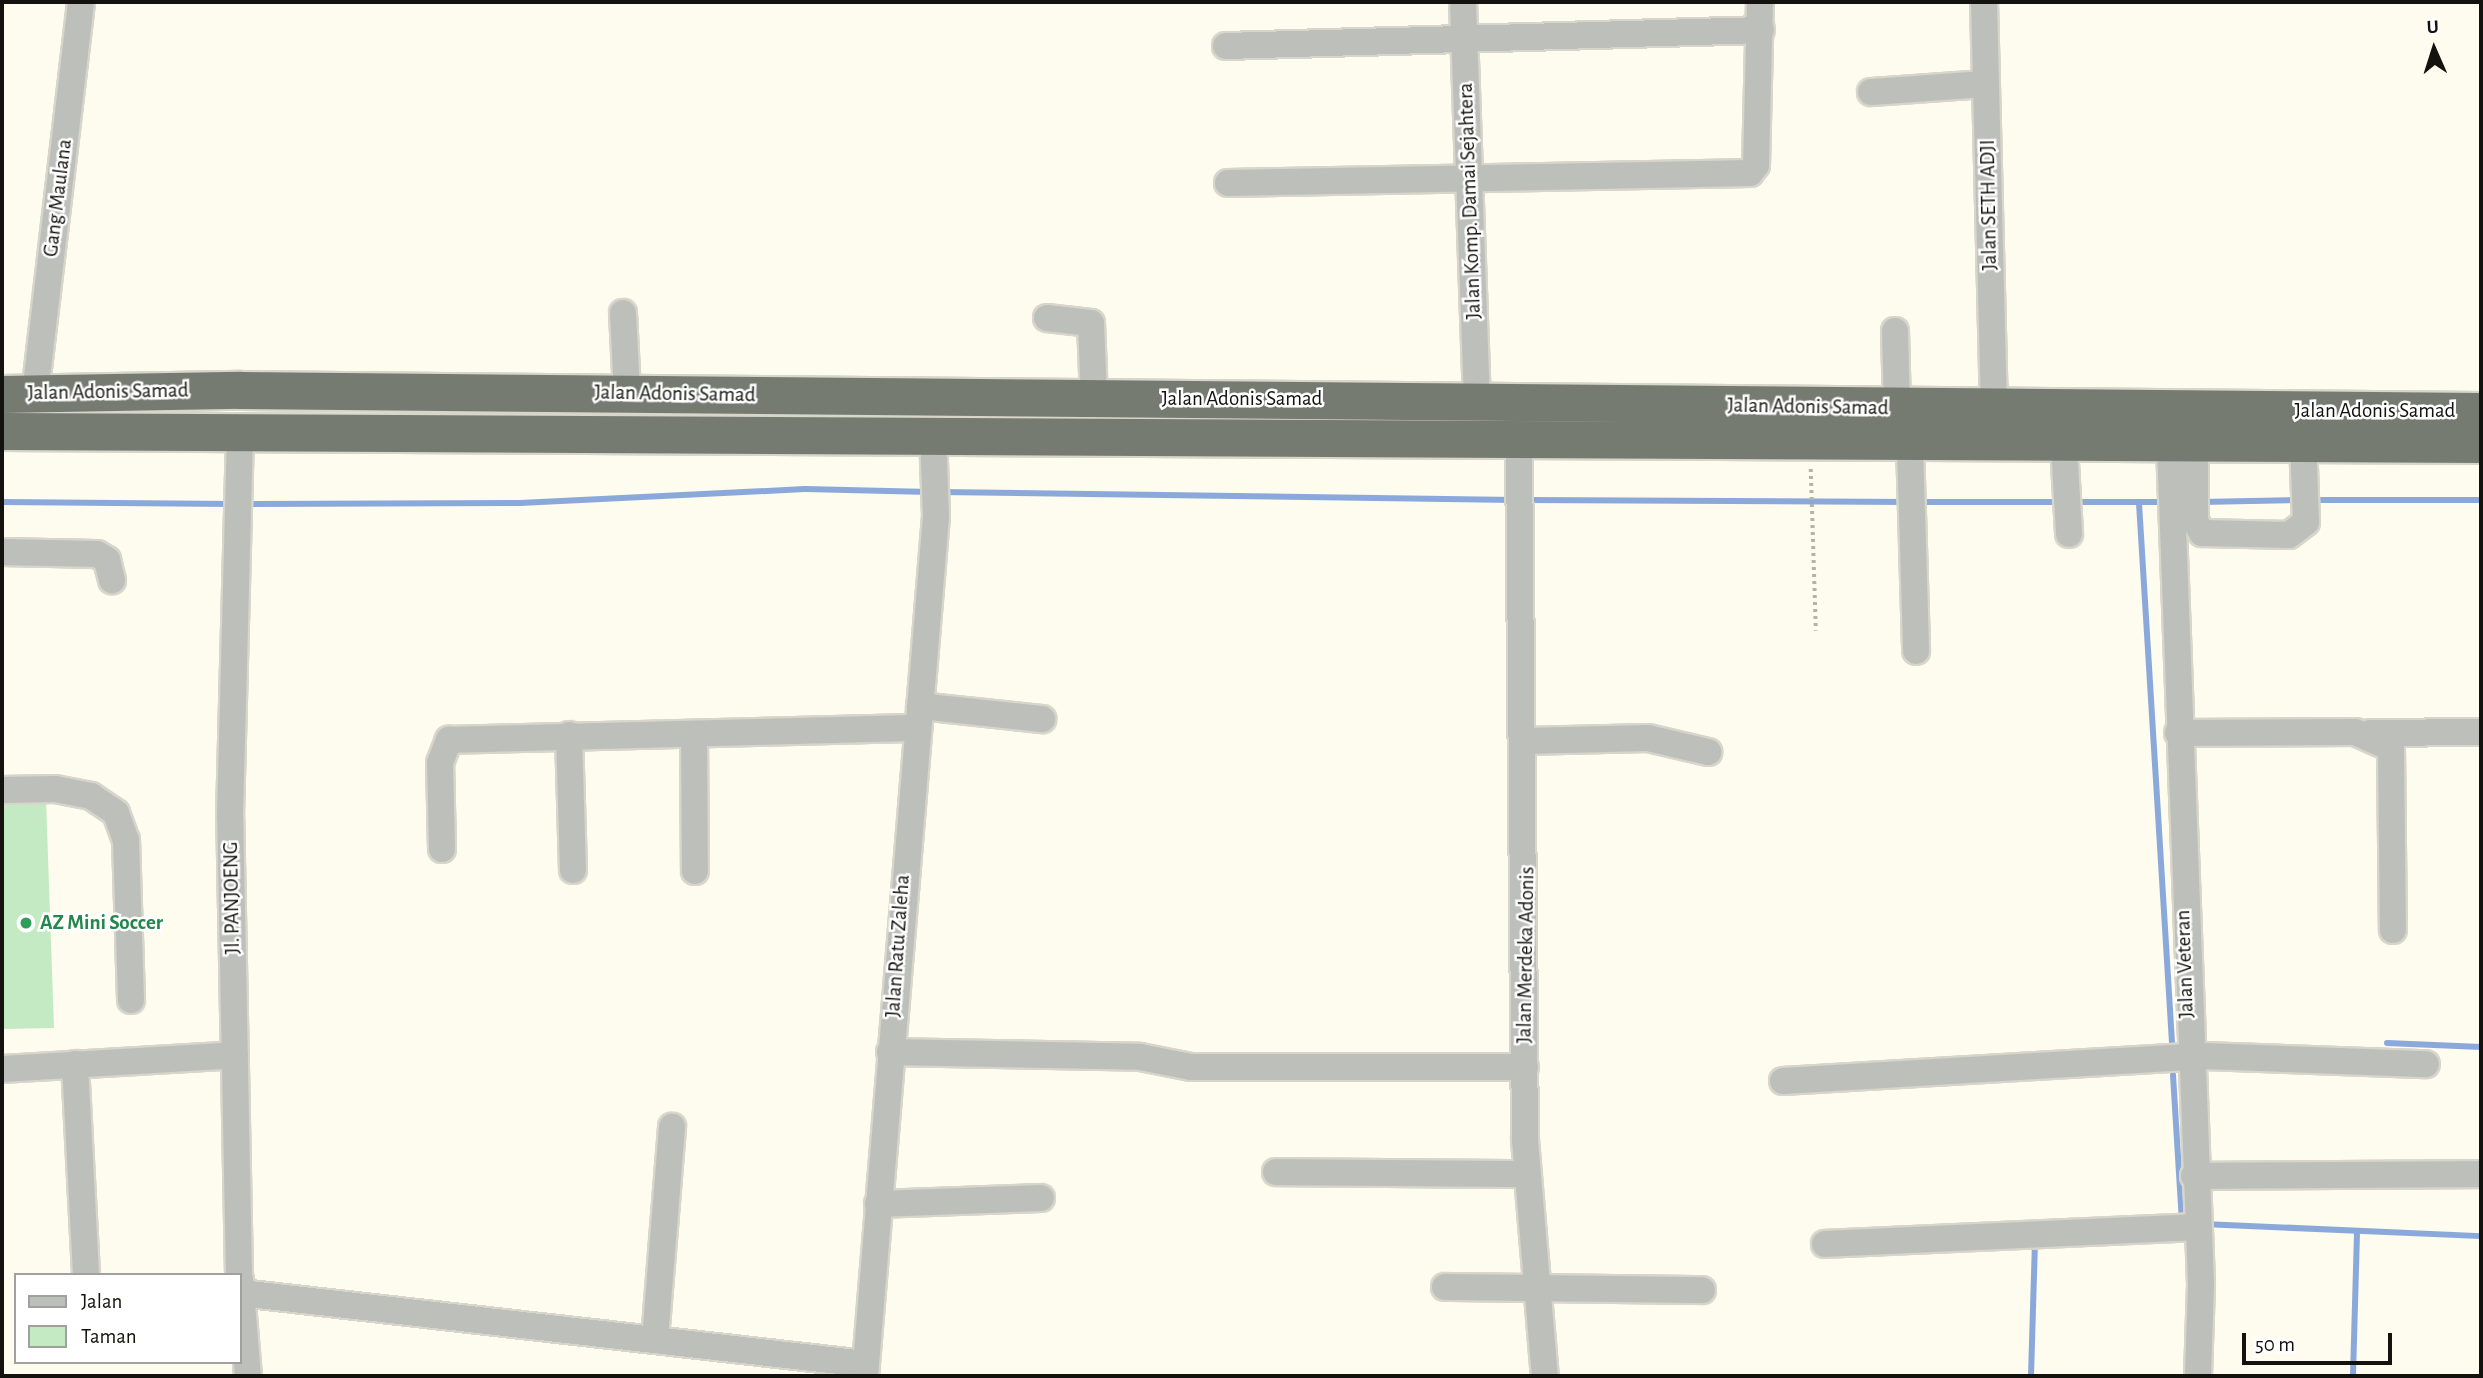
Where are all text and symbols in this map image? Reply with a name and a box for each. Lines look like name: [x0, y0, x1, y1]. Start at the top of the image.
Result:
north arrow: [2399, 14, 2469, 84]
text: U: [2426, 18, 2439, 37]
street label: Jalan Komp. Damai Sejahtera: [1453, 82, 1487, 320]
street label: Gang Maulana: [38, 138, 78, 258]
street label: Jalan SETH ADJI: [1975, 139, 2003, 271]
street label: Jalan Adonis Samad: [27, 378, 189, 406]
street label: Jalan Adonis Samad: [594, 380, 756, 408]
street label: Jalan Adonis Samad: [1161, 386, 1323, 412]
street label: Jalan Adonis Samad: [1727, 393, 1889, 421]
street label: Jalan Adonis Samad: [2294, 398, 2456, 424]
street label: Jl. PANJOENG: [218, 842, 246, 954]
street label: Jalan Merdeka Adonis: [1512, 866, 1540, 1044]
street label: Jalan Ratu Zaleha: [880, 874, 916, 1018]
street label: Jalan Veteran: [2171, 909, 2199, 1019]
place label: AZ Mini Soccer: [40, 910, 163, 936]
marker: AZ Mini Soccer: [18, 915, 34, 931]
legend: [14, 1273, 242, 1364]
text: Jalan: [81, 1291, 122, 1312]
scale bar: [2245, 1318, 2396, 1362]
text: Taman: [81, 1326, 137, 1347]
text: 50 m: [2255, 1334, 2295, 1355]

